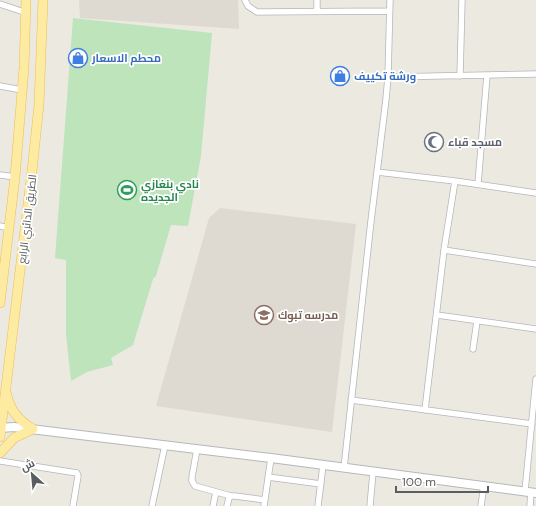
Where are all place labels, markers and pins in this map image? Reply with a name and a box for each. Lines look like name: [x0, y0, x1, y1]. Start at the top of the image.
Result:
shop icon: محطم الاسعار: [67, 47, 89, 69]
place label: محطم الاسعار: [91, 51, 161, 66]
shop icon: ورشة تكييف: [329, 65, 351, 87]
place label: ورشة تكييف: [354, 69, 416, 84]
mosque icon: مسجد قباء: [423, 131, 445, 153]
place label: مسجد قباء: [448, 135, 502, 149]
place label: نادي بنغازي الجديده: [141, 177, 199, 204]
sports icon: نادي بنغازي الجديده: [116, 179, 138, 201]
school or university icon: مدرسه تبوك: [253, 304, 275, 326]
place label: مدرسه تبوك: [278, 308, 338, 323]

